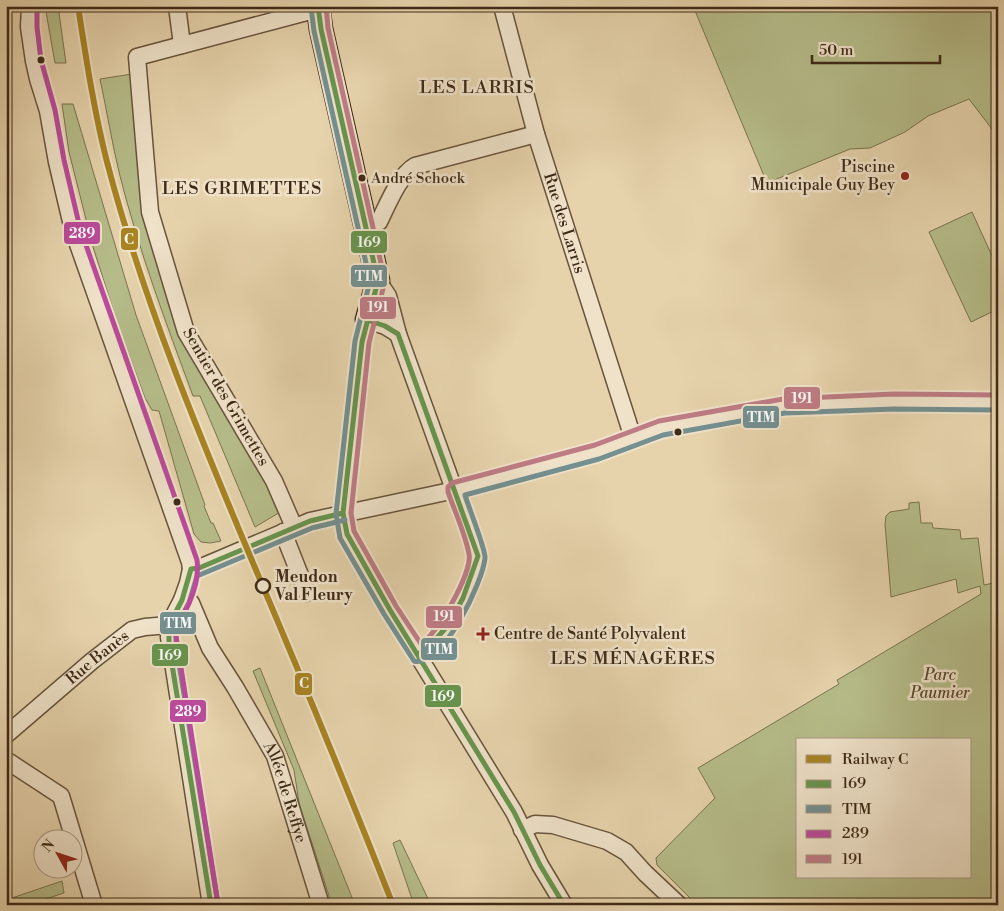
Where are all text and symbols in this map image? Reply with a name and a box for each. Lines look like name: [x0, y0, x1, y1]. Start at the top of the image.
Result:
scale bar: [812, 32, 939, 64]
text: 50 m: [819, 41, 853, 60]
unlabelled marker: [36, 55, 46, 65]
district label: LES LARRIS: [419, 76, 535, 99]
place label: Piscine Municipale Guy Bey: [751, 157, 895, 195]
place label: André Schock: [370, 169, 466, 188]
street label: Rue des Larris: [539, 170, 590, 276]
marker: Piscine Municipale Guy Bey: [899, 170, 911, 182]
marker: André Schock: [357, 173, 367, 183]
district label: LES GRIMETTES: [162, 177, 322, 200]
line badge: 289: [63, 221, 101, 245]
text: 289: [69, 225, 95, 243]
line badge: C: [120, 227, 139, 251]
line badge: 169: [350, 230, 388, 254]
text: C: [124, 231, 134, 249]
text: 169: [357, 234, 381, 252]
line badge: TIM: [350, 264, 388, 288]
text: TIM: [355, 268, 383, 286]
line badge: 191: [359, 296, 397, 320]
text: 191: [367, 299, 389, 317]
street label: Sentier des Grimettes: [178, 324, 274, 470]
line badge: 191: [783, 386, 821, 410]
text: 191: [791, 390, 813, 408]
line badge: TIM: [742, 405, 780, 429]
text: TIM: [747, 409, 775, 427]
unlabelled marker: [673, 427, 683, 437]
unlabelled marker: [172, 497, 182, 507]
place label: Meudon Val Fleury: [274, 567, 353, 605]
marker: Meudon Val Fleury: [255, 578, 271, 594]
line badge: 191: [425, 605, 463, 629]
text: 191: [433, 608, 455, 626]
line badge: TIM: [159, 611, 197, 635]
text: TIM: [164, 615, 192, 633]
place label: Centre de Santé Polyvalent: [494, 624, 686, 644]
street label: Rue Banès: [62, 626, 133, 689]
marker: Centre de Santé Polyvalent: [476, 627, 490, 641]
line badge: TIM: [420, 637, 458, 661]
text: TIM: [425, 641, 453, 659]
line badge: 169: [151, 643, 189, 667]
text: 169: [158, 647, 182, 665]
district label: LES MÉNAGÈRES: [550, 647, 716, 670]
park label: Parc Paumier: [909, 665, 971, 703]
line badge: C: [294, 672, 313, 696]
text: C: [299, 675, 309, 693]
line badge: 169: [424, 684, 462, 708]
text: 169: [431, 688, 455, 706]
line badge: 289: [169, 699, 207, 723]
text: 289: [175, 703, 201, 721]
street label: Allée de Reffye: [258, 737, 311, 845]
legend: [796, 738, 972, 878]
text: Railway C: [842, 750, 908, 769]
text: 169: [842, 774, 866, 793]
text: TIM: [842, 800, 872, 819]
text: 289: [842, 824, 869, 843]
north arrow: [32, 828, 82, 878]
text: N: [38, 836, 59, 856]
text: 191: [842, 850, 864, 869]

